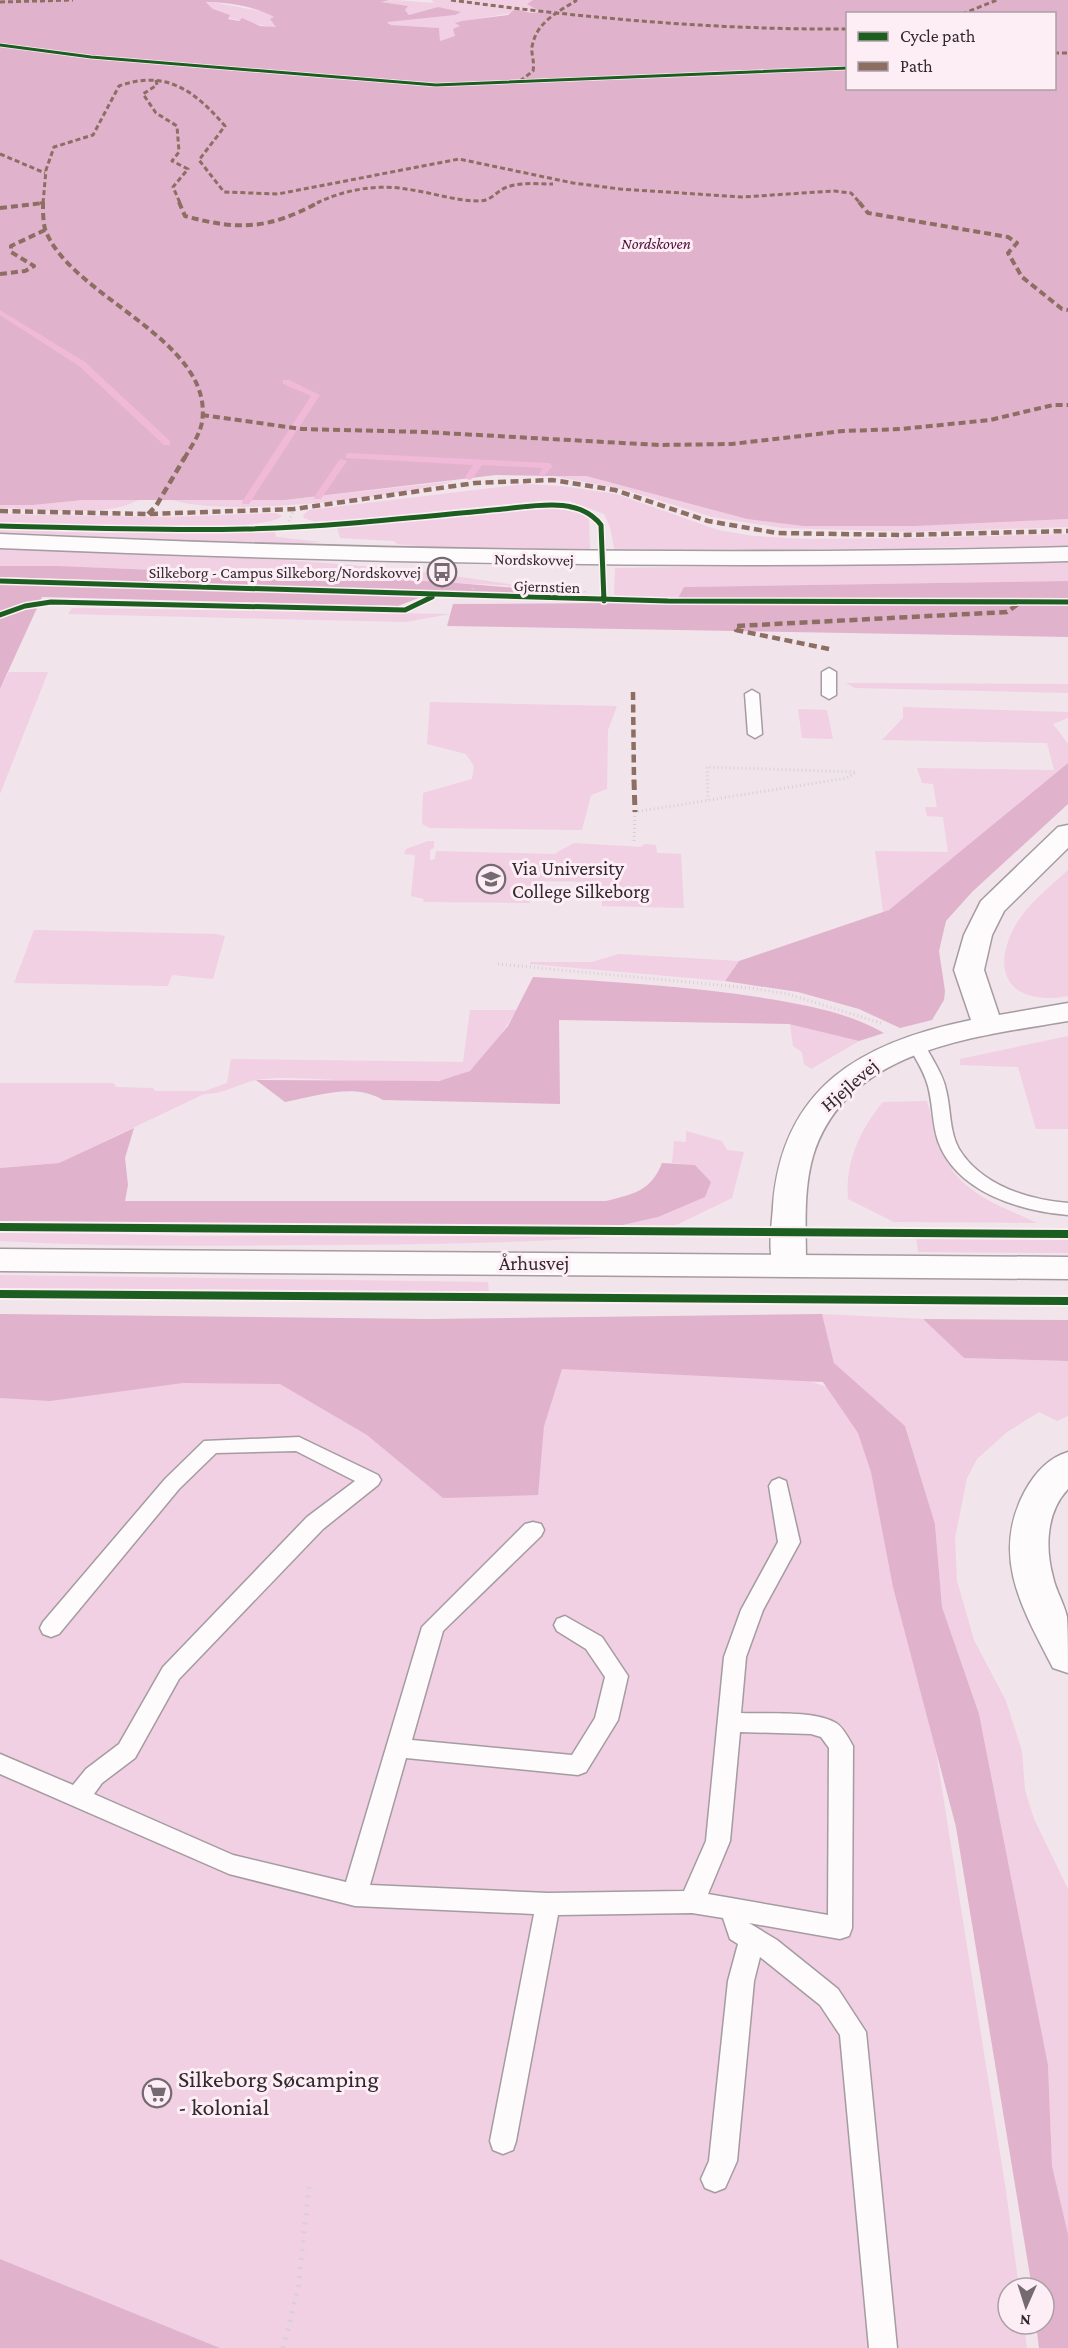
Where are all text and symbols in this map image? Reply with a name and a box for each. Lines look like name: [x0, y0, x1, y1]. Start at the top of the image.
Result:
legend: [846, 12, 1056, 90]
text: Cycle path: [900, 26, 976, 46]
text: Path: [900, 56, 933, 76]
park label: Nordskoven: [621, 235, 691, 252]
street label: Nordskovvej: [494, 550, 574, 570]
bus stop icon: Silkeborg - Campus Silkeborg/Nordskovvej: [426, 556, 458, 588]
place label: Silkeborg - Campus Silkeborg/Nordskovvej: [149, 564, 421, 582]
street label: Gjernstien: [513, 577, 581, 597]
place label: Via University College Silkeborg: [512, 857, 650, 903]
school or university icon: Via University College Silkeborg: [475, 863, 507, 895]
street label: Hjejlevej: [816, 1054, 883, 1117]
street label: Århusvej: [499, 1252, 569, 1275]
place label: Silkeborg Søcamping - kolonial: [178, 2065, 379, 2120]
supermarket icon: Silkeborg Søcamping - kolonial: [141, 2077, 173, 2109]
north arrow: [996, 2276, 1056, 2336]
text: N: [1019, 2312, 1031, 2329]

